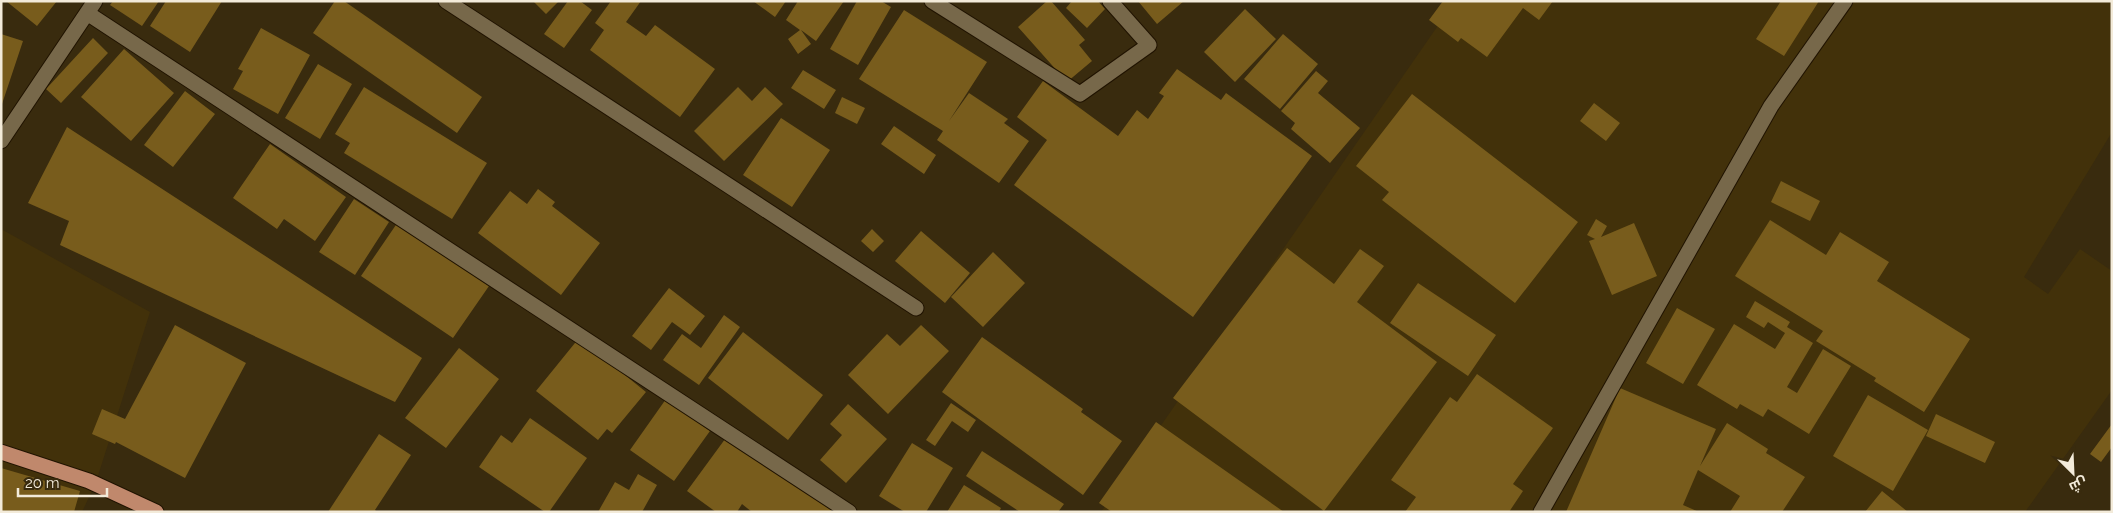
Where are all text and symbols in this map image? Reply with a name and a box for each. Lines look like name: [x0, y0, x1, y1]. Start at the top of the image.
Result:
north arrow: [2048, 448, 2098, 498]
scale bar: [18, 466, 106, 498]
text: ش: [2066, 473, 2090, 496]
text: 20 m: [25, 474, 60, 492]

